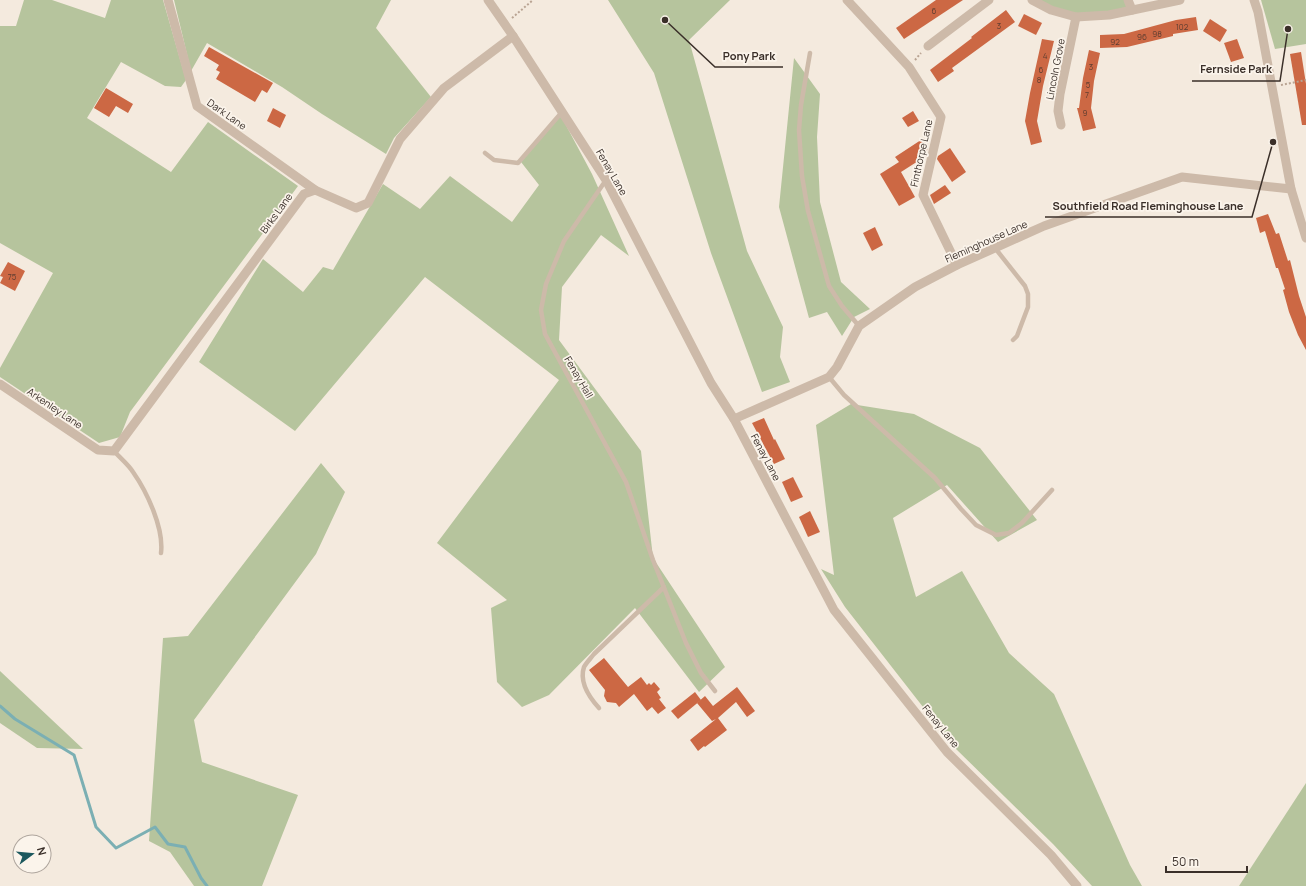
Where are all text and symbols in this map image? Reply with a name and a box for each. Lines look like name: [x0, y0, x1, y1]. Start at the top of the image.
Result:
house number: 6: [932, 5, 937, 16]
house number: 3: [997, 20, 1001, 31]
house number: 102: [1176, 21, 1189, 32]
house number: 98: [1152, 28, 1162, 39]
house number: 96: [1137, 31, 1147, 42]
house number: 92: [1110, 36, 1120, 47]
street label: Lincoln Grove: [1042, 37, 1068, 101]
callout: Pony Park: [715, 44, 783, 67]
text: Pony Park: [723, 48, 776, 63]
house number: 4: [1043, 50, 1048, 61]
callout: Fernside Park: [1192, 58, 1280, 81]
house number: 3: [1089, 61, 1093, 72]
text: Fernside Park: [1200, 61, 1273, 76]
house number: 6: [1039, 64, 1044, 75]
house number: 8: [1037, 74, 1042, 85]
house number: 5: [1086, 79, 1091, 90]
house number: 7: [1085, 89, 1089, 100]
street label: Dark Lane: [204, 95, 250, 133]
house number: 9: [1083, 107, 1088, 118]
street label: Finthorpe Lane: [906, 118, 936, 188]
street label: Fenay Lane: [593, 146, 631, 198]
street label: Birks Lane: [257, 190, 295, 236]
callout: Southfield Road Fleminghouse Lane: [1045, 194, 1252, 217]
text: Southfield Road Fleminghouse Lane: [1053, 198, 1244, 213]
street label: Fleminghouse Lane: [942, 216, 1030, 266]
house number: 75: [8, 271, 17, 282]
street label: Fenay Hall: [561, 354, 597, 400]
street label: Arkenley Lane: [24, 384, 86, 432]
street label: Fenay Lane: [748, 431, 784, 483]
street label: Fenay Lane: [919, 702, 963, 751]
north arrow: [12, 834, 52, 874]
text: N: [34, 845, 50, 857]
scale bar: [1166, 848, 1247, 874]
text: 50 m: [1172, 853, 1199, 870]

